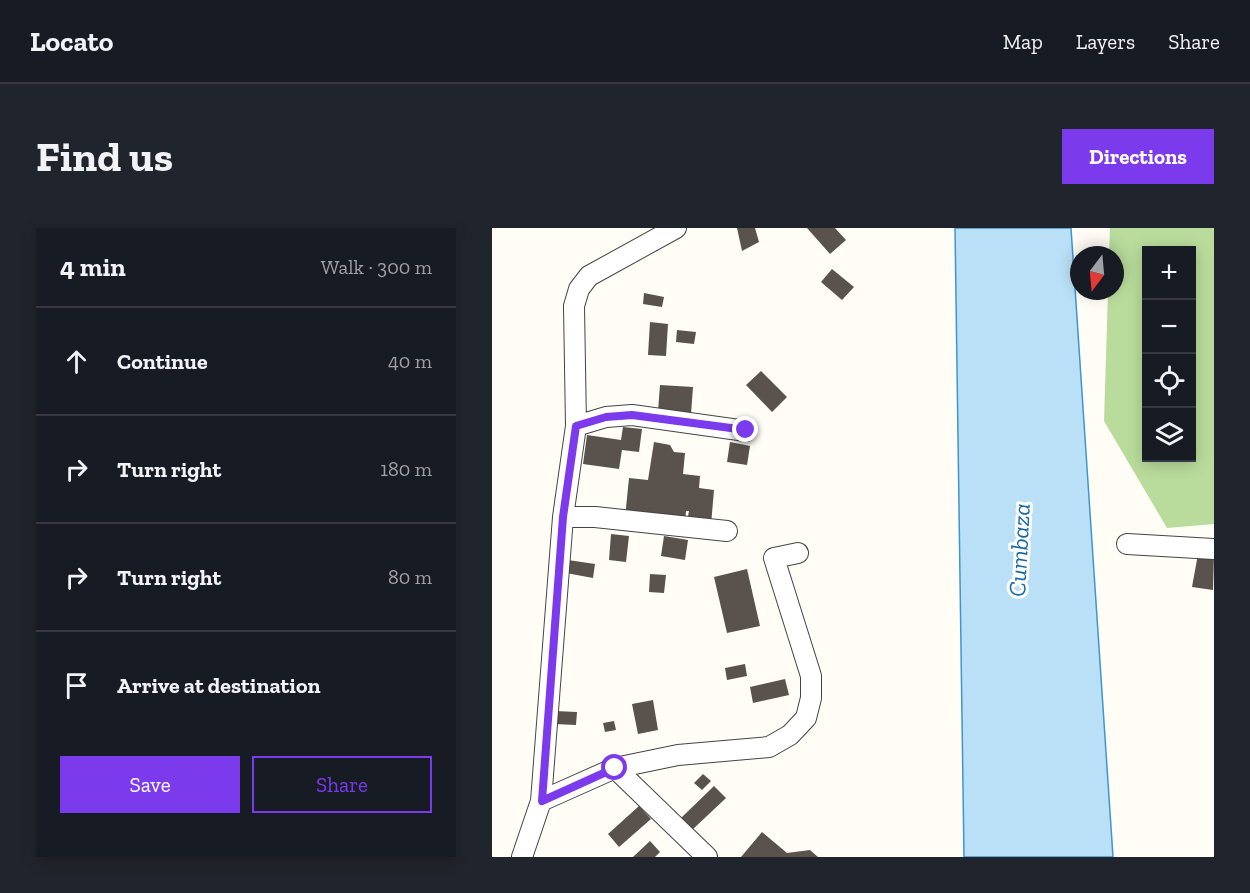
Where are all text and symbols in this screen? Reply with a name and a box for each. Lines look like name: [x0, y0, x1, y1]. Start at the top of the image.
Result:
text: Locato: [30, 25, 113, 58]
text: Map: [1003, 29, 1043, 54]
text: Layers: [1076, 29, 1135, 54]
text: Share: [1168, 29, 1220, 54]
button: Directions: [1062, 129, 1214, 184]
text: Find us: [36, 131, 173, 182]
north arrow: [1070, 246, 1124, 300]
map controls: [1142, 246, 1196, 462]
button: +: [1142, 246, 1196, 300]
text: 4 min: [60, 251, 126, 283]
text: Walk · 300 m: [321, 255, 432, 279]
button: −: [1142, 300, 1196, 354]
icon: ahead: [60, 345, 93, 378]
text: Continue: [117, 348, 208, 375]
text: 40 m: [388, 349, 432, 373]
button: locate: [1142, 354, 1196, 408]
button: layers: [1142, 408, 1196, 462]
route end: [732, 416, 758, 442]
icon: right: [60, 453, 93, 486]
text: Turn right: [117, 456, 221, 483]
text: 180 m: [380, 457, 432, 481]
water label: Cumbaza: [1002, 502, 1036, 598]
icon: right: [60, 561, 93, 594]
text: Turn right: [117, 564, 221, 591]
text: 80 m: [388, 565, 432, 589]
icon: arrive: [60, 669, 93, 702]
text: Arrive at destination: [117, 672, 320, 699]
route start: [601, 754, 627, 780]
button: Save: [60, 756, 240, 813]
button: Share: [252, 756, 432, 813]

